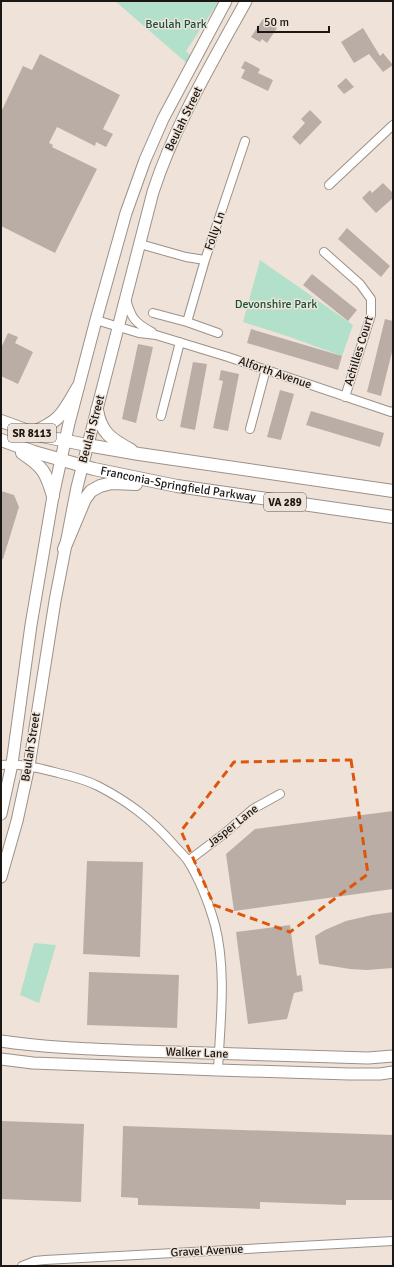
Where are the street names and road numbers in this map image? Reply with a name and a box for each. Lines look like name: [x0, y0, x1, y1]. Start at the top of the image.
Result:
street label: Beulah Street: [162, 84, 206, 154]
street label: Folly Ln: [201, 210, 229, 252]
street label: Achilles Court: [341, 314, 377, 388]
street label: Alforth Avenue: [236, 353, 314, 393]
street label: Beulah Street: [76, 393, 108, 465]
road number: SR 8113: [8, 424, 56, 442]
street label: Franconia-Springfield Parkway: [99, 463, 257, 505]
road number: VA 289: [264, 493, 306, 511]
street label: Beulah Street: [18, 711, 44, 783]
street label: Jasper Lane: [205, 801, 261, 851]
street label: Walker Lane: [165, 1044, 229, 1062]
street label: Gravel Avenue: [170, 1242, 244, 1260]

